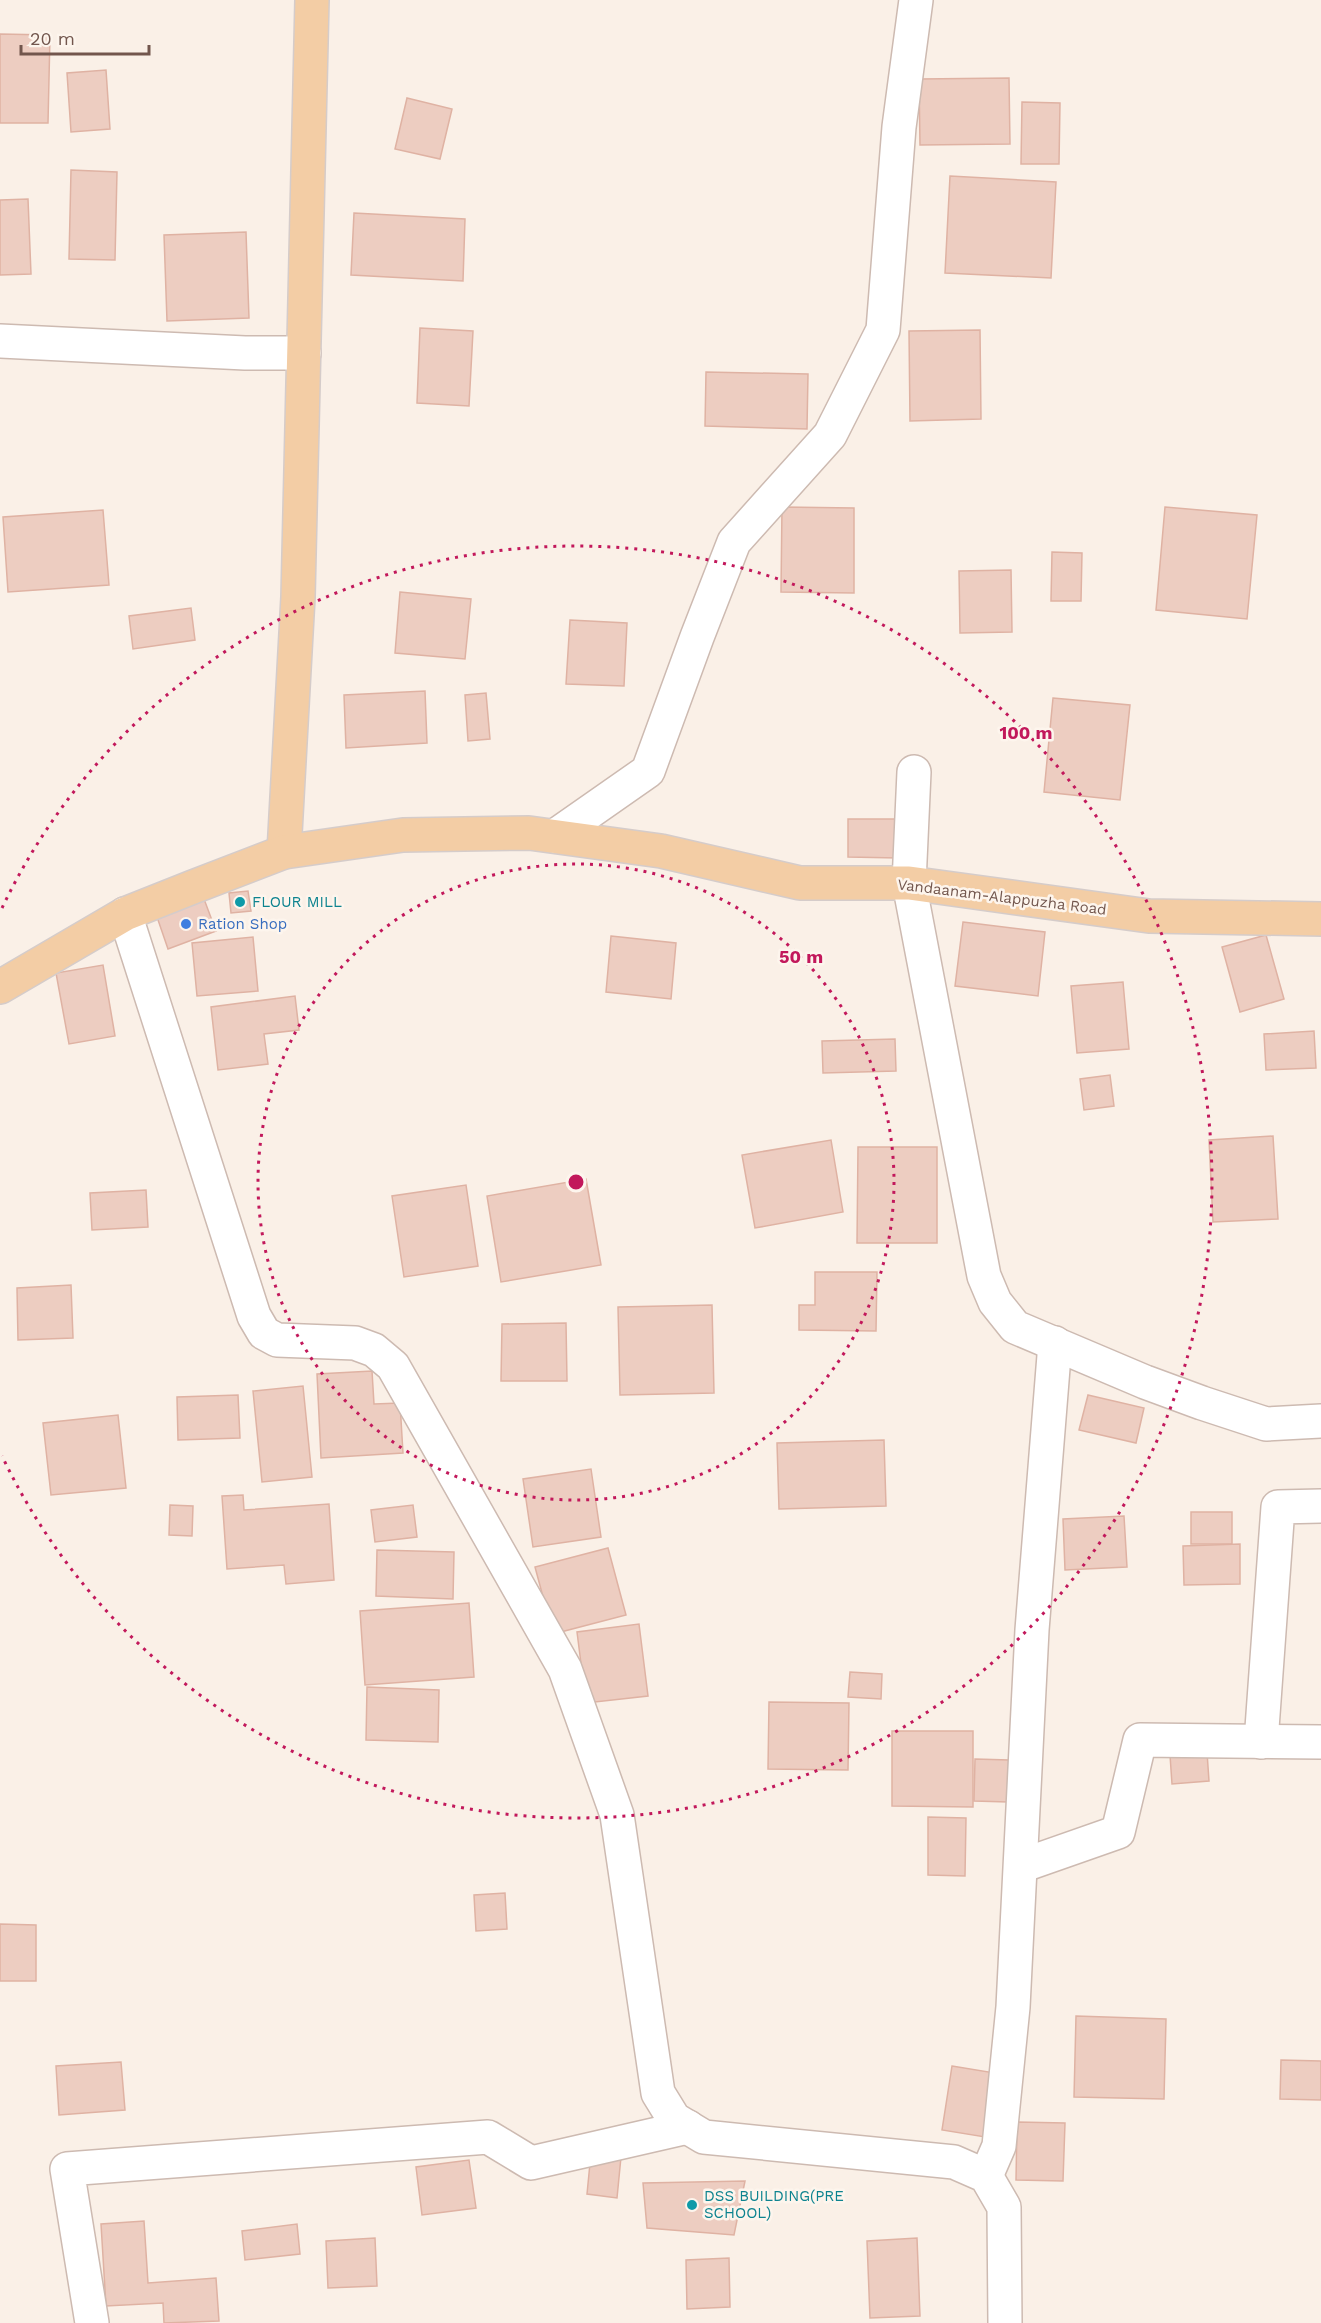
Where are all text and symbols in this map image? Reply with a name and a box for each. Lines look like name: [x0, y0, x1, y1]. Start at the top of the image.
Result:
scale bar: [21, 18, 148, 56]
text: 20 m: [30, 28, 75, 49]
text: 100 m: [999, 722, 1053, 743]
street label: Vandaanam-Alappuzha Road: [896, 875, 1108, 919]
place label: FLOUR MILL: [252, 893, 342, 911]
marker: FLOUR MILL: [233, 895, 247, 909]
place label: Ration Shop: [198, 915, 287, 933]
marker: Ration Shop: [179, 917, 193, 931]
text: 50 m: [779, 946, 823, 967]
centre of rings: [566, 1172, 586, 1192]
place label: DSS BUILDING(PRE SCHOOL): [704, 2187, 844, 2222]
marker: DSS BUILDING(PRE SCHOOL): [685, 2198, 699, 2212]

